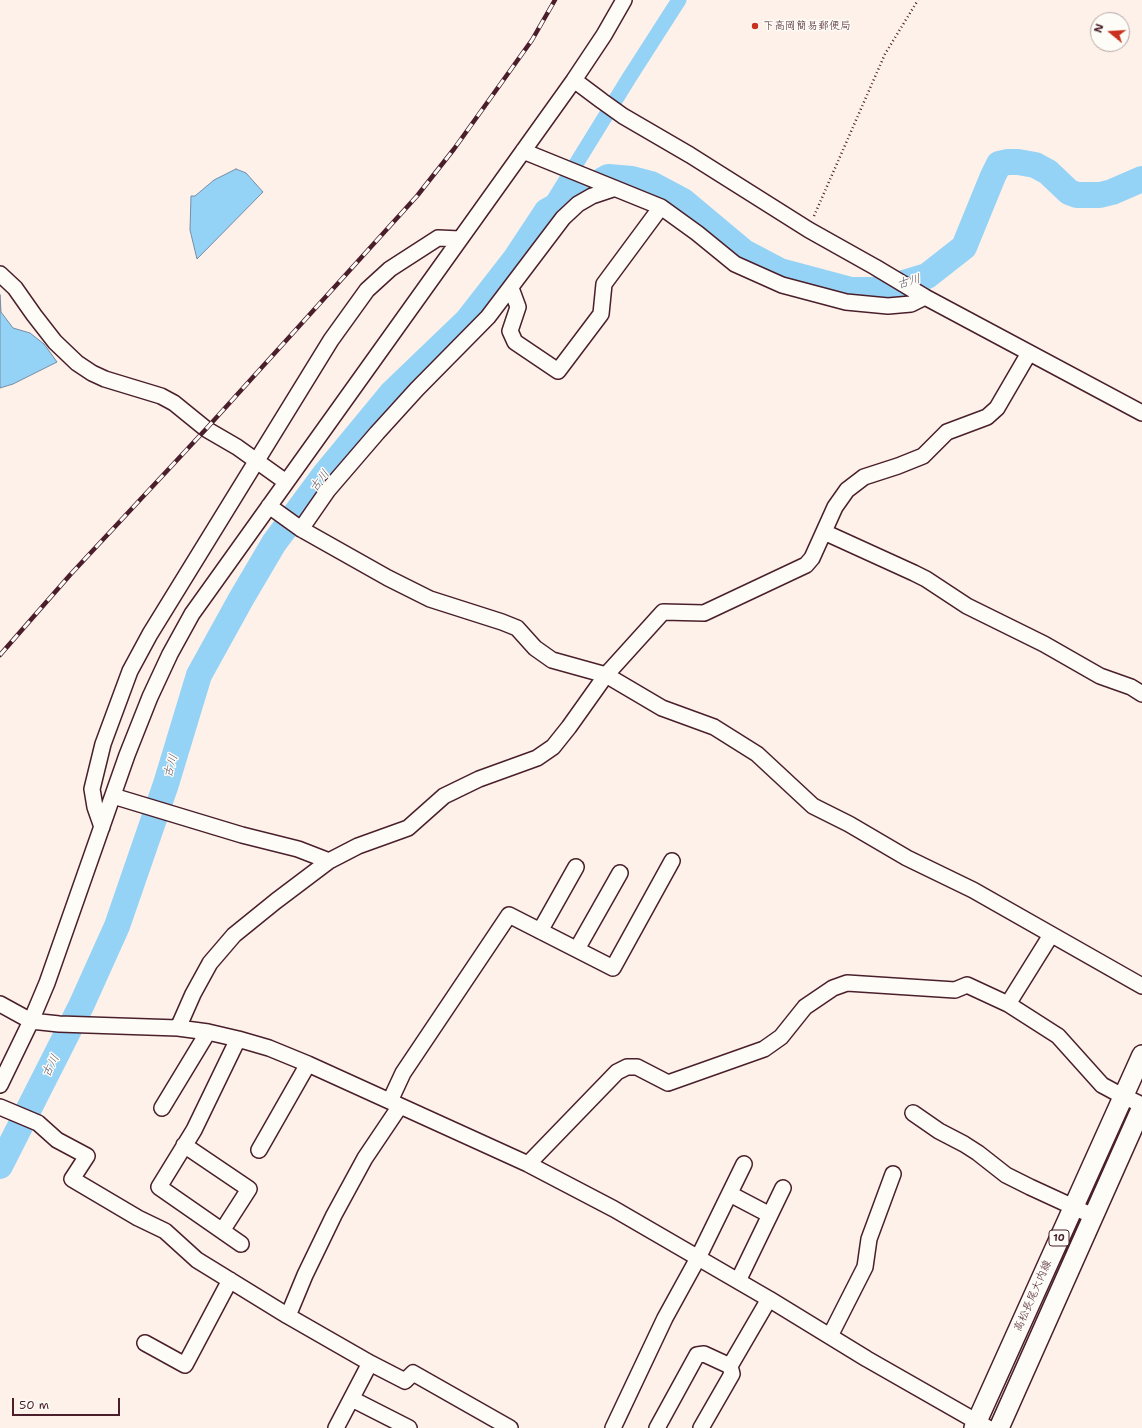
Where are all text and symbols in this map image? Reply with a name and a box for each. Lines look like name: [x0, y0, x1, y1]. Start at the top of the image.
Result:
north arrow: [1090, 12, 1130, 52]
place label: 下高岡簡易郵便局: [763, 19, 851, 33]
marker: 下高岡簡易郵便局: [750, 21, 760, 31]
text: N: [1091, 22, 1108, 35]
water label: 古川: [895, 272, 923, 292]
water label: 古川: [307, 467, 333, 495]
water label: 古川: [161, 752, 181, 780]
water label: 古川: [39, 1052, 63, 1080]
road number: 10: [1049, 1230, 1069, 1246]
street label: 高松長尾大内線: [1011, 1258, 1055, 1334]
scale bar: [14, 1390, 122, 1416]
text: 50 m: [19, 1397, 49, 1413]

